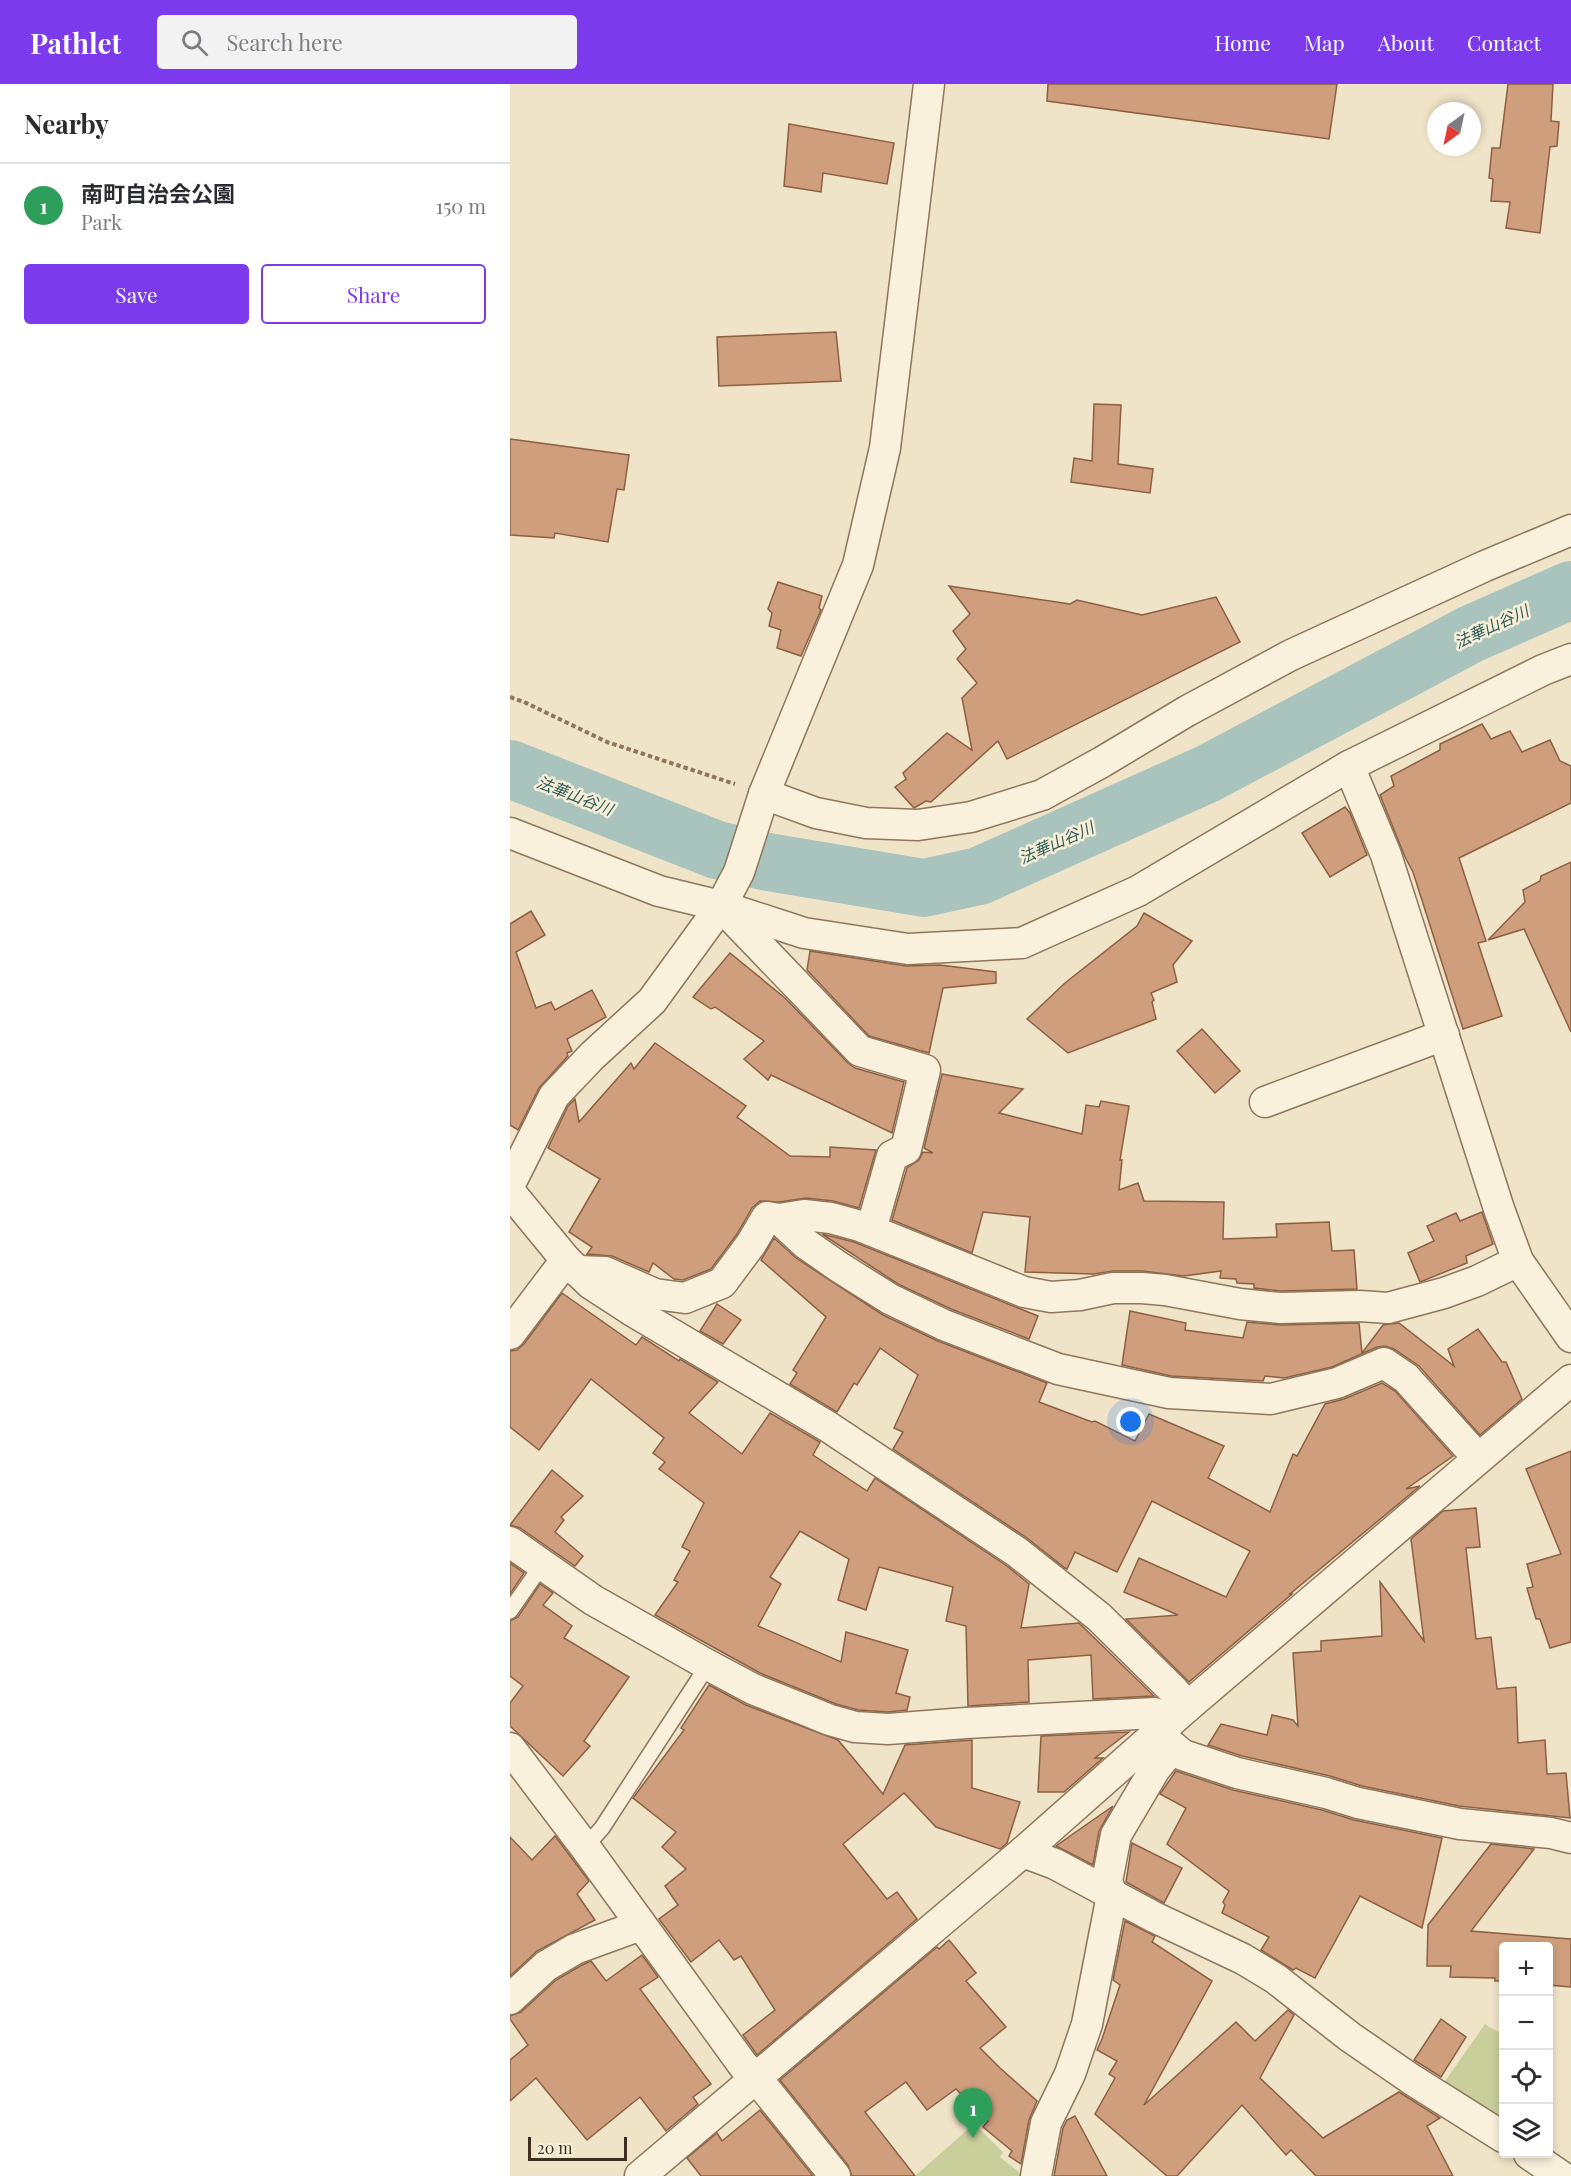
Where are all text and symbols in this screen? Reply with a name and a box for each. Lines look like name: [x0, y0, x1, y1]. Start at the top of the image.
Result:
search box: [157, 15, 577, 69]
text: Pathlet: [30, 24, 121, 61]
icon: search: [178, 26, 211, 59]
text: Search here: [226, 27, 343, 57]
text: Home: [1215, 28, 1271, 56]
text: Map: [1304, 28, 1345, 56]
text: About: [1378, 28, 1434, 56]
text: Contact: [1467, 28, 1541, 56]
north arrow: [1427, 102, 1481, 156]
text: Nearby: [24, 106, 109, 141]
text: 南町自治会公園: [81, 178, 235, 208]
text: 1: [40, 192, 47, 219]
text: 150 m: [436, 192, 486, 219]
text: Park: [81, 208, 122, 235]
button: Save: [24, 264, 249, 324]
button: Share: [261, 264, 486, 324]
water label: 法華山谷川: [1450, 599, 1533, 652]
water label: 法華山谷川: [534, 771, 618, 820]
water label: 法華山谷川: [1015, 815, 1099, 868]
your location: [1116, 1407, 1145, 1436]
map controls: [1499, 1942, 1553, 2158]
button: +: [1499, 1942, 1553, 1996]
button: −: [1499, 1996, 1553, 2050]
button: locate: [1499, 2050, 1553, 2104]
pin: 1: [954, 2088, 992, 2138]
button: layers: [1499, 2104, 1553, 2158]
scale bar: [528, 2134, 627, 2162]
text: 20 m: [537, 2137, 572, 2158]

